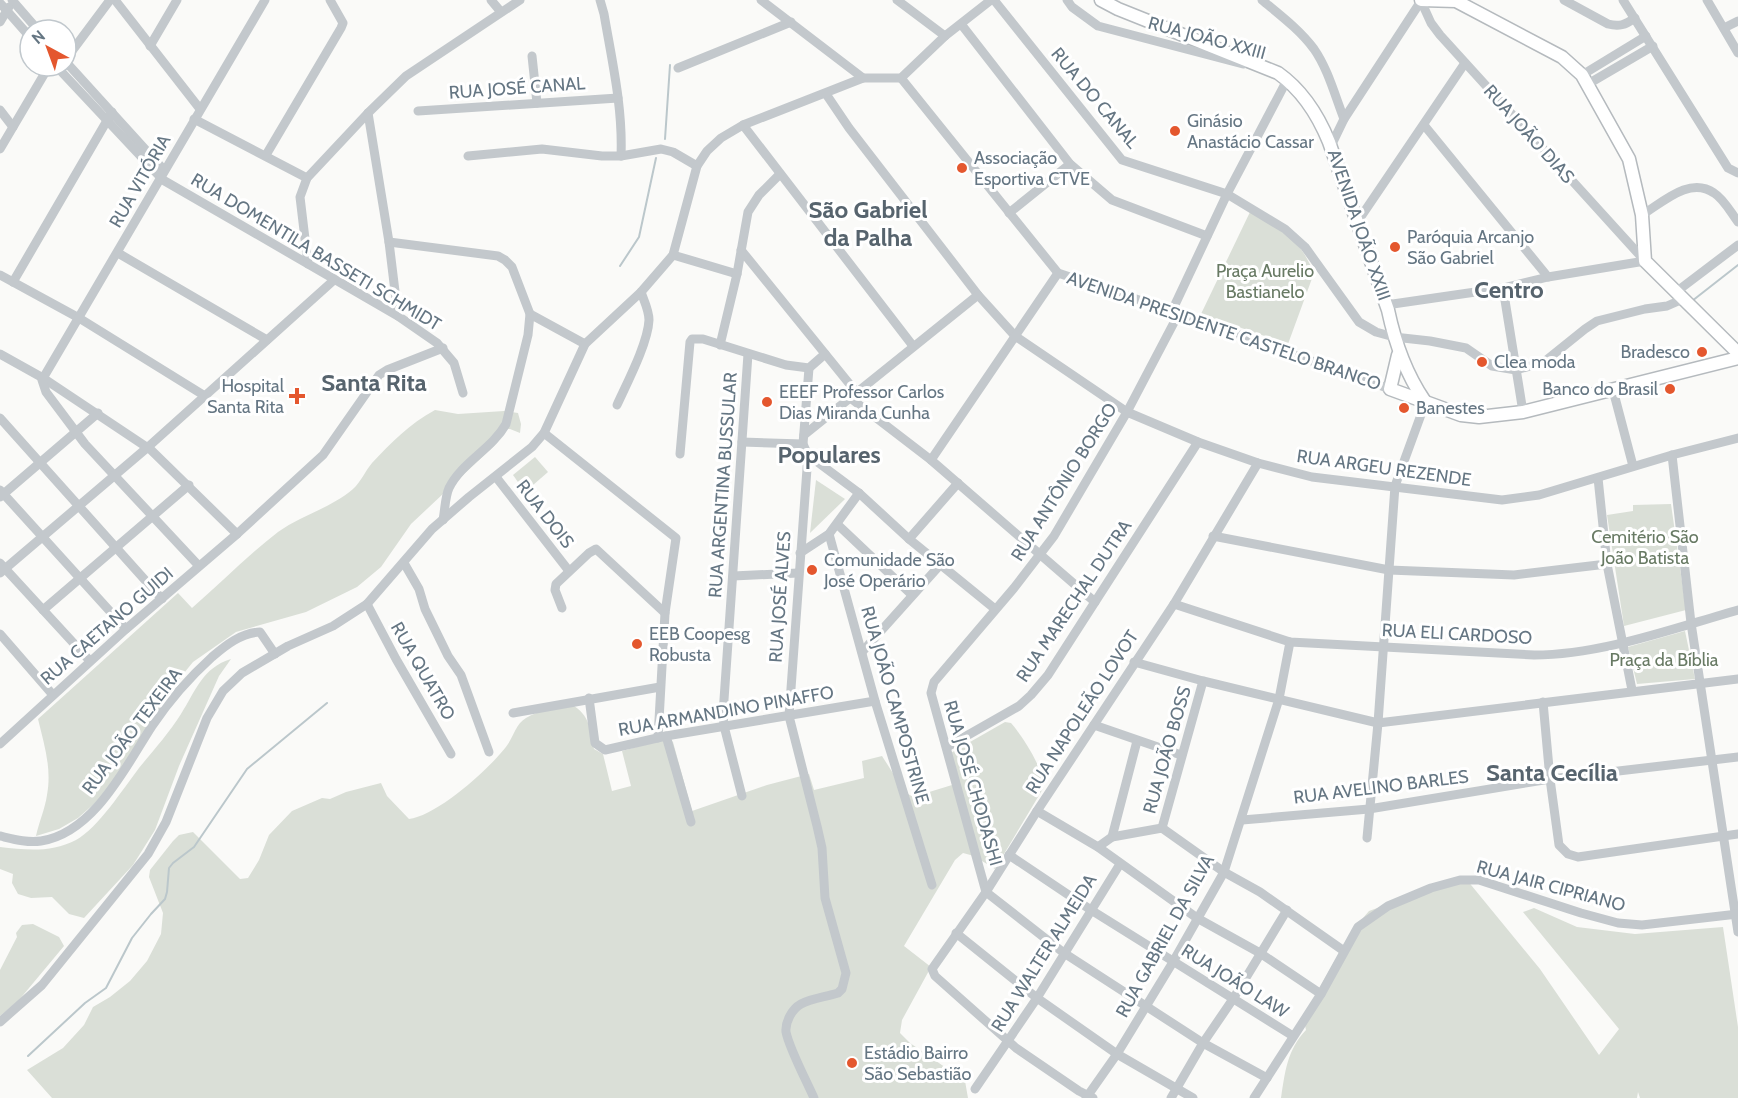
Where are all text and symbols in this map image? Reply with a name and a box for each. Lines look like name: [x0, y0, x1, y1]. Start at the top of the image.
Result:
street label: RUA JOÃO XXIII: [1146, 12, 1268, 64]
north arrow: [18, 18, 78, 78]
text: N: [28, 26, 49, 48]
street label: RUA DO CANAL: [1046, 43, 1144, 153]
street label: RUA JOSÉ CANAL: [448, 72, 586, 104]
street label: RUA JOÃO DIAS: [1479, 80, 1579, 188]
place label: Ginásio Anastácio Cassar: [1187, 110, 1314, 153]
marker: Ginásio Anastácio Cassar: [1168, 124, 1182, 138]
street label: RUA VITÓRIA: [105, 131, 175, 231]
street label: AVENIDA JOÃO XXIII: [1323, 146, 1395, 304]
place label: Associação Esportiva CTVE: [974, 147, 1090, 190]
marker: Associação Esportiva CTVE: [955, 161, 969, 175]
street label: RUA DOMENTILA BASSETI SCHMIDT: [187, 168, 445, 336]
district label: São Gabriel da Palha: [809, 195, 927, 252]
place label: Paróquia Arcanjo São Gabriel: [1407, 226, 1534, 269]
marker: Paróquia Arcanjo São Gabriel: [1388, 240, 1402, 254]
park label: Praça Aurelio Bastianelo: [1216, 260, 1314, 303]
street label: AVENIDA PRESIDENTE CASTELO BRANCO: [1064, 267, 1384, 395]
district label: Centro: [1474, 275, 1544, 304]
place label: Bradesco: [1621, 341, 1690, 363]
marker: Bradesco: [1695, 345, 1709, 359]
place label: Clea moda: [1494, 351, 1576, 373]
marker: Clea moda: [1475, 355, 1489, 369]
district label: Santa Rita: [321, 368, 427, 397]
street label: RUA ARGENTINA BUSSULAR: [704, 371, 742, 599]
place label: Hospital Santa Rita: [207, 375, 285, 418]
place label: Banco do Brasil: [1542, 378, 1659, 400]
place label: EEEF Professor Carlos Dias Miranda Cunha: [779, 381, 944, 424]
marker: Banco do Brasil: [1663, 382, 1677, 396]
marker: Hospital Santa Rita: [288, 387, 306, 405]
marker: EEEF Professor Carlos Dias Miranda Cunha: [760, 395, 774, 409]
place label: Banestes: [1416, 397, 1485, 419]
street label: RUA ANTÔNIO BORGO: [1006, 399, 1122, 565]
marker: Banestes: [1397, 401, 1411, 415]
district label: Populares: [777, 440, 881, 469]
street label: RUA ARGEU REZENDE: [1295, 445, 1473, 491]
street label: RUA DOIS: [511, 475, 579, 553]
street label: RUA MARECHAL DUTRA: [1012, 516, 1136, 686]
park label: Cemitério São João Batista: [1591, 526, 1699, 569]
street label: RUA JOSÉ ALVES: [764, 531, 796, 663]
place label: Comunidade São José Operário: [823, 549, 955, 592]
street label: RUA CAETANO GUIDI: [36, 562, 178, 690]
marker: Comunidade São José Operário: [805, 563, 819, 577]
street label: RUA JOÃO CAMPOSTRINE: [856, 604, 934, 807]
street label: RUA QUATRO: [386, 618, 460, 724]
street label: RUA ELI CARDOSO: [1381, 619, 1533, 649]
place label: EEB Coopesg Robusta: [649, 623, 751, 666]
street label: RUA NAPOLEÃO LOVOT: [1021, 626, 1143, 798]
marker: EEB Coopesg Robusta: [630, 637, 644, 651]
park label: Praça da Bíblia: [1609, 649, 1719, 671]
street label: RUA JOÃO TEXEIRA: [77, 663, 187, 799]
street label: RUA ARMANDINO PINAFFO: [616, 681, 836, 741]
street label: RUA JOÃO BOSS: [1138, 684, 1196, 816]
street label: RUA JOSÉ CHODASHI: [939, 698, 1007, 868]
district label: Santa Cecília: [1486, 758, 1618, 787]
street label: RUA AVELINO BARLES: [1292, 765, 1470, 809]
street label: RUA GABRIEL DA SILVA: [1111, 851, 1219, 1021]
street label: RUA JAIR CIPRIANO: [1474, 856, 1628, 916]
street label: RUA WALTER ALMEIDA: [987, 870, 1101, 1036]
street label: RUA JOÃO LAW: [1177, 939, 1293, 1023]
place label: Estádio Bairro São Sebastião: [864, 1042, 971, 1085]
marker: Estádio Bairro São Sebastião: [845, 1056, 859, 1070]

